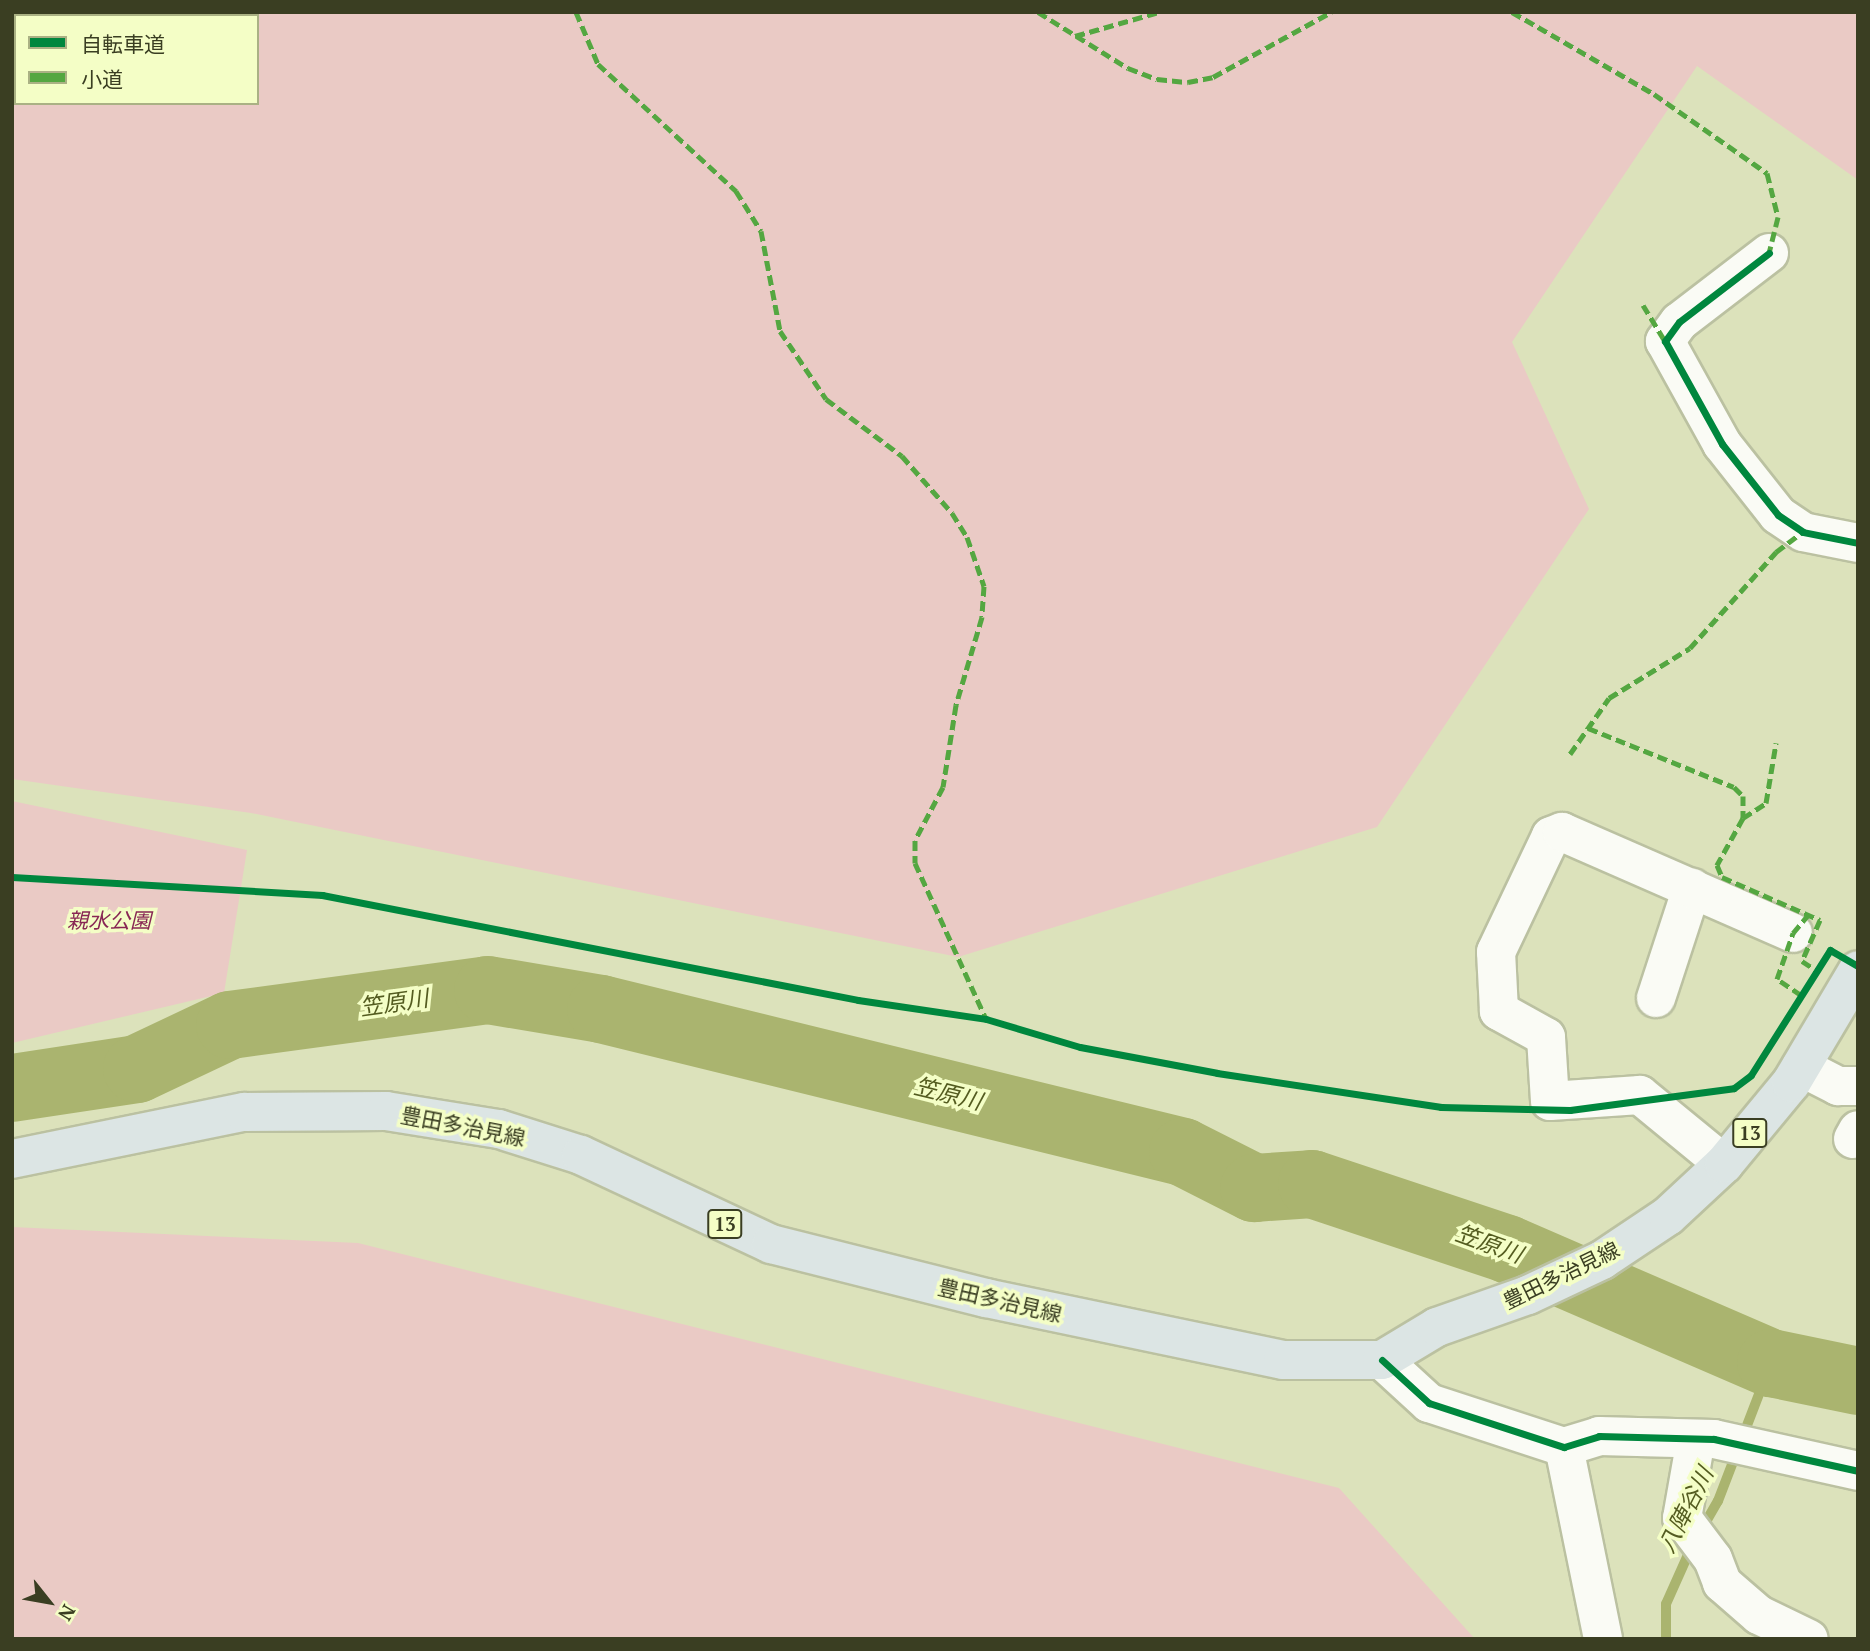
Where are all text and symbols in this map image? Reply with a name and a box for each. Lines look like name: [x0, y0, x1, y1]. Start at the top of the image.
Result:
legend: [14, 14, 259, 105]
text: 自転車道: [81, 30, 165, 58]
text: 小道: [81, 65, 123, 93]
park label: 親水公園: [67, 907, 151, 933]
water label: 笠原川: [358, 985, 430, 1021]
water label: 笠原川: [911, 1072, 985, 1116]
street label: 豊田多治見線: [399, 1102, 527, 1150]
road number: 13: [1731, 1118, 1769, 1148]
road number: 13: [706, 1208, 744, 1240]
water label: 笠原川: [1452, 1219, 1526, 1269]
street label: 豊田多治見線: [1499, 1236, 1623, 1314]
street label: 豊田多治見線: [936, 1274, 1064, 1326]
water label: 八陣谷川: [1653, 1463, 1719, 1557]
north arrow: [14, 1567, 84, 1637]
text: N: [53, 1600, 82, 1626]

